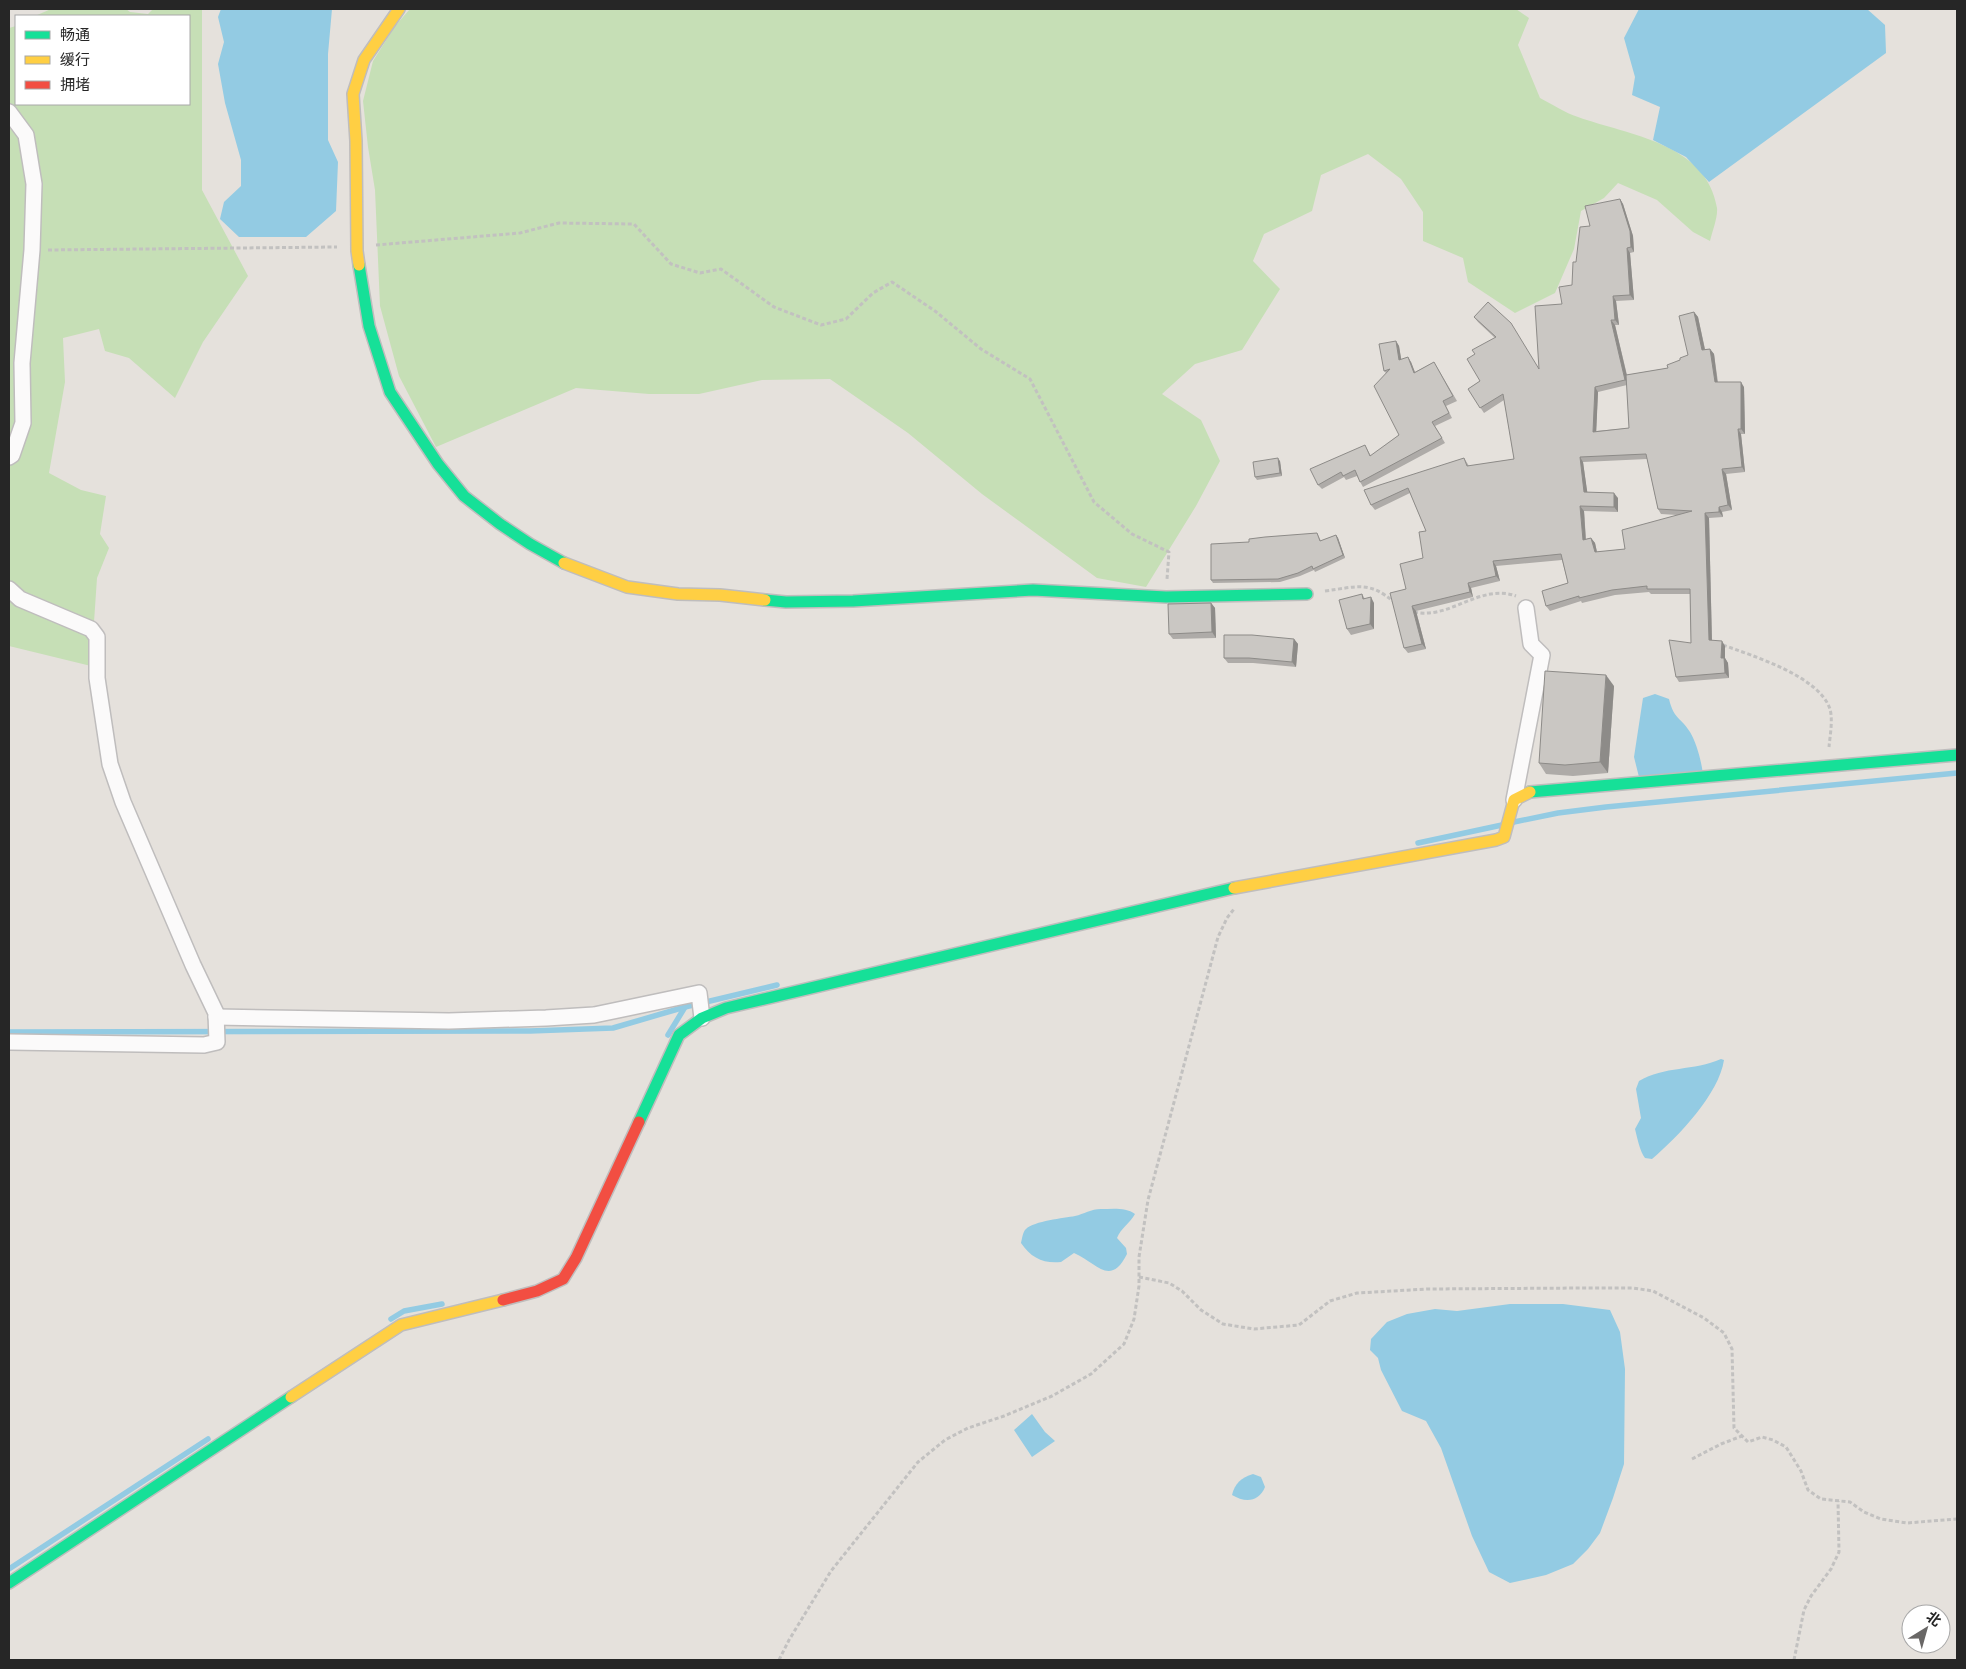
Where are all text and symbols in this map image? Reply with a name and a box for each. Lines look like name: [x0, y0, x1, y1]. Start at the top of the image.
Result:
legend: [15, 15, 190, 105]
text: 畅通: [60, 25, 90, 44]
text: 缓行: [60, 50, 90, 69]
text: 拥堵: [60, 75, 90, 94]
north arrow: [1901, 1604, 1951, 1654]
text: 北: [1923, 1607, 1945, 1630]

